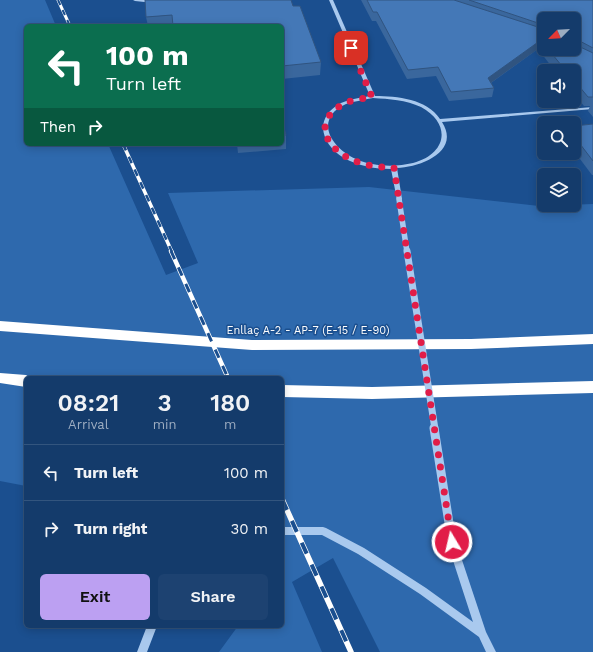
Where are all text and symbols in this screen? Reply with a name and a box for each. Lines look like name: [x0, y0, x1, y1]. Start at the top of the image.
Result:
north arrow: [537, 12, 581, 56]
map controls: [537, 12, 581, 212]
pin: [334, 31, 368, 65]
icon: arrive: [340, 37, 362, 59]
text: 100 m: [106, 39, 189, 72]
icon: left: [40, 40, 92, 92]
button: sound: [537, 64, 581, 108]
text: Turn left: [106, 73, 181, 94]
icon: right: [84, 116, 106, 138]
button: search: [537, 116, 581, 160]
text: Then: [40, 118, 76, 136]
button: layers: [537, 168, 581, 212]
street label: Enllaç A-2 - AP-7 (E-15 / E-90): [226, 324, 390, 337]
text: 08:21: [58, 389, 119, 417]
text: 3: [158, 389, 172, 417]
text: 180: [210, 389, 250, 417]
text: Arrival: [68, 417, 109, 432]
text: min: [153, 417, 177, 432]
text: m: [224, 417, 236, 432]
icon: left: [40, 462, 62, 484]
text: Turn left: [74, 464, 138, 482]
text: 100 m: [224, 464, 268, 482]
icon: right: [40, 518, 62, 540]
text: Turn right: [74, 520, 147, 538]
text: 30 m: [231, 520, 268, 538]
position arrow: [431, 521, 473, 563]
button: Exit: [40, 574, 150, 620]
button: Share: [158, 574, 268, 620]

